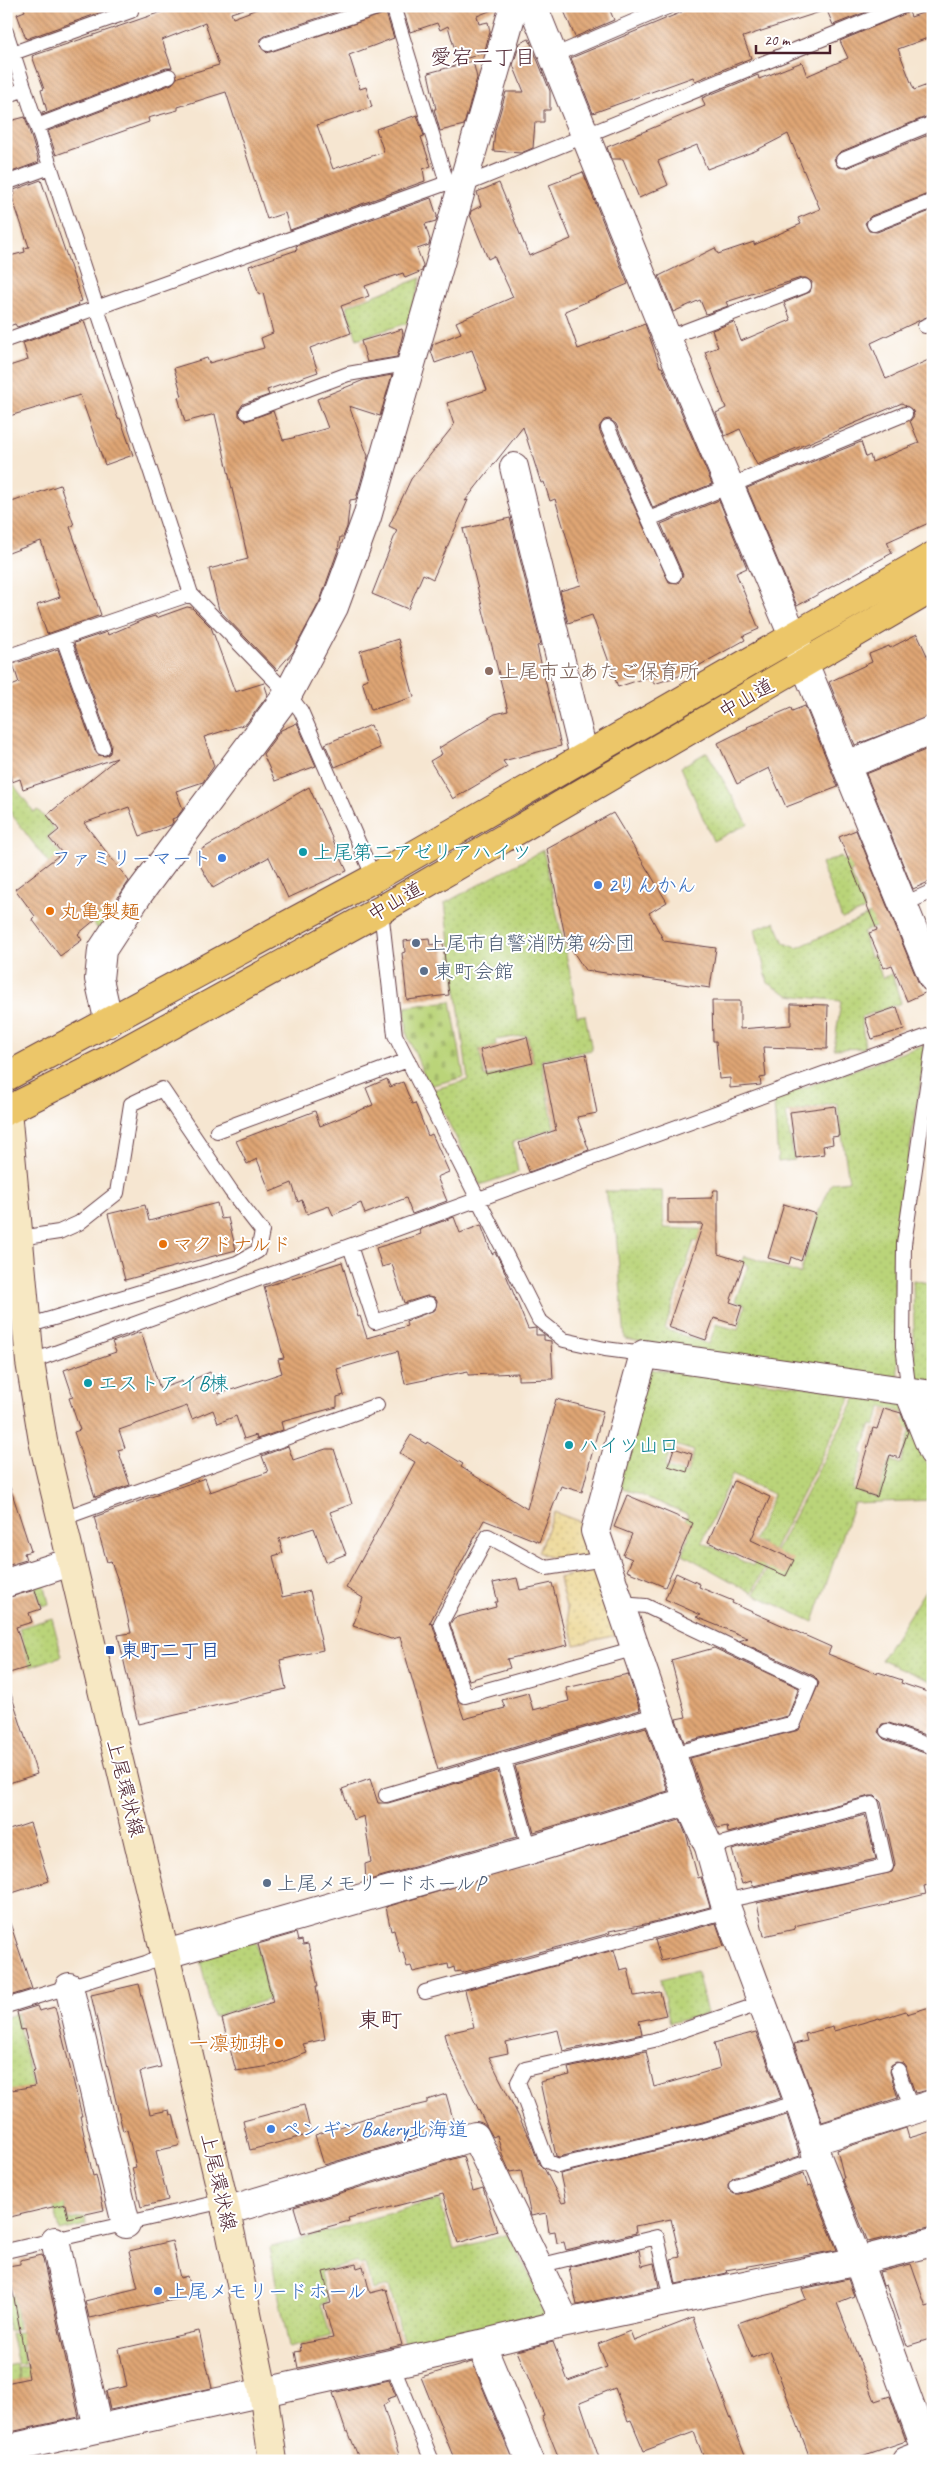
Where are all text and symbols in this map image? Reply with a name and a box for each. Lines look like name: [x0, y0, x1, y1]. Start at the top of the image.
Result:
scale bar: [756, 22, 830, 54]
text: 20 m: [764, 31, 791, 50]
district label: 愛宕二丁目: [431, 44, 536, 70]
place label: 上尾市立あたご保育所: [499, 659, 699, 684]
marker: 上尾市立あたご保育所: [483, 665, 495, 677]
street label: 中山道: [714, 673, 778, 724]
place label: 上尾第二アゼリアハイツ: [313, 840, 532, 865]
place label: ファミリーマート: [52, 846, 212, 871]
marker: 上尾第二アゼリアハイツ: [297, 846, 309, 858]
marker: ファミリーマート: [216, 852, 228, 864]
place label: 2りんかん: [608, 873, 697, 898]
street label: 中山道: [363, 876, 427, 927]
marker: 2りんかん: [592, 879, 604, 891]
place label: 丸亀製麺: [60, 899, 140, 924]
marker: 丸亀製麺: [44, 905, 56, 917]
place label: 上尾市自警消防第4分団: [426, 931, 635, 956]
marker: 上尾市自警消防第4分団: [410, 937, 422, 949]
place label: 東町会館: [434, 959, 514, 984]
marker: 東町会館: [418, 965, 430, 977]
place label: マクドナルド: [173, 1232, 291, 1257]
marker: マクドナルド: [157, 1238, 169, 1250]
place label: エストアイB棟: [98, 1371, 229, 1396]
marker: エストアイB棟: [82, 1377, 94, 1389]
place label: ハイツ山口: [579, 1433, 679, 1458]
marker: ハイツ山口: [563, 1439, 575, 1451]
place label: 東町二丁目: [120, 1638, 220, 1663]
marker: 東町二丁目: [104, 1644, 116, 1656]
street label: 上尾環状線: [101, 1737, 150, 1840]
place label: 上尾メモリードホールP: [277, 1871, 488, 1896]
marker: 上尾メモリードホールP: [261, 1877, 273, 1889]
district label: 東町: [358, 2006, 402, 2034]
place label: 一凛珈琲: [189, 2031, 269, 2056]
marker: 一凛珈琲: [273, 2037, 285, 2049]
place label: ペンギンBakery北海道: [281, 2117, 468, 2142]
marker: ペンギンBakery北海道: [265, 2123, 277, 2135]
street label: 上尾環状線: [195, 2131, 242, 2234]
place label: 上尾メモリードホール: [168, 2279, 367, 2304]
marker: 上尾メモリードホール: [152, 2285, 164, 2297]

